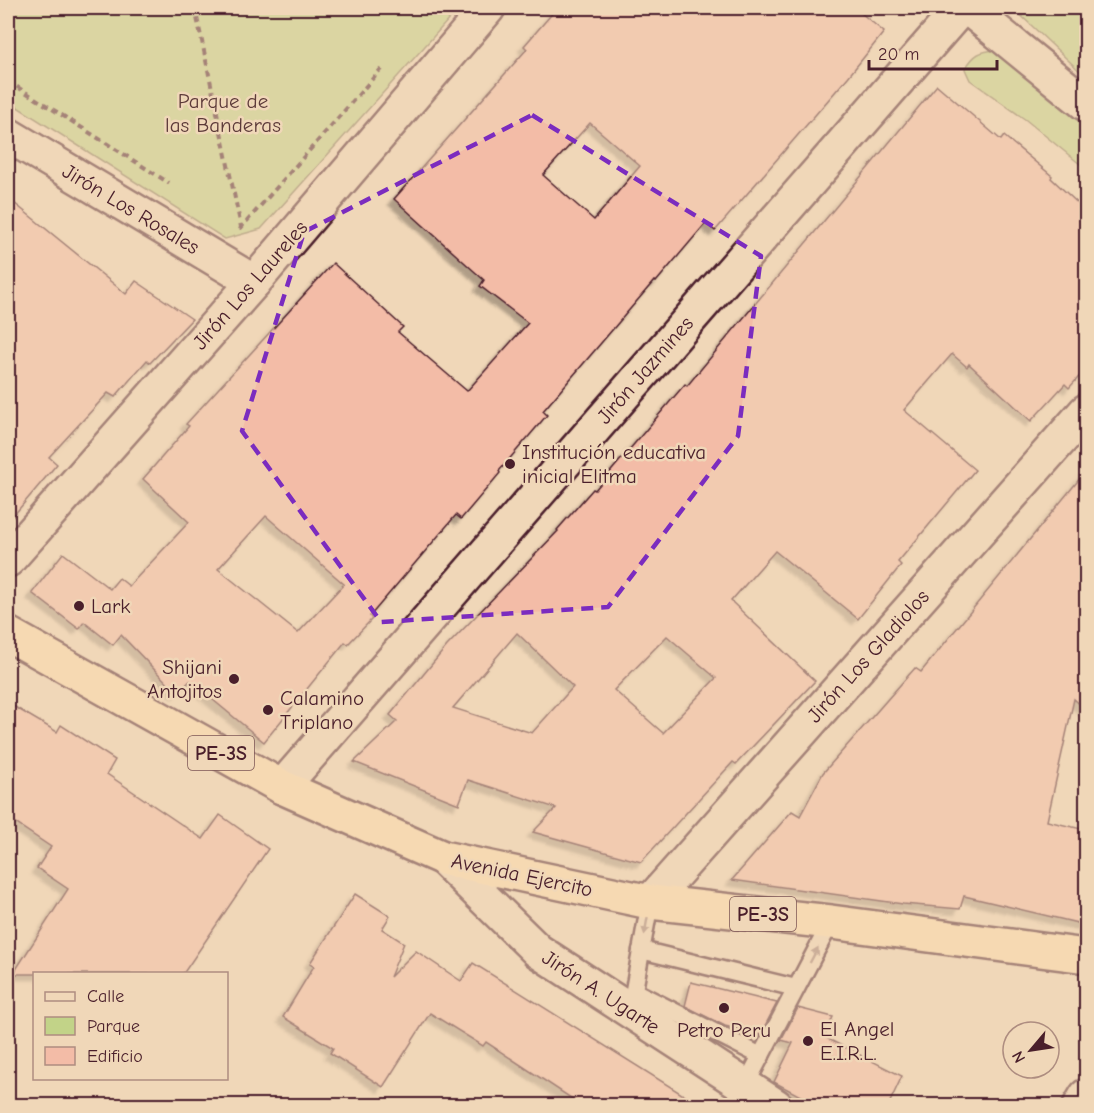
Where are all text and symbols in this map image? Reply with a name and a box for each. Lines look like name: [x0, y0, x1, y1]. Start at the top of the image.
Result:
scale bar: [869, 33, 996, 71]
text: 20 m: [878, 44, 919, 65]
park label: Parque de las Banderas: [165, 89, 281, 137]
street label: Jirón Los Rosales: [58, 159, 204, 259]
street label: Jirón Los Laureles: [188, 216, 312, 354]
street label: Jirón Jazmines: [592, 311, 698, 429]
place label: Institución educativa inicial Elitma: [522, 440, 706, 488]
marker: Institución educativa inicial Elitma: [503, 457, 517, 471]
street label: Jirón Los Gladiolos: [802, 585, 934, 727]
place label: Lark: [91, 594, 130, 618]
marker: Lark: [72, 599, 86, 613]
place label: Shijani Antojitos: [147, 655, 222, 703]
marker: Shijani Antojitos: [227, 672, 241, 686]
place label: Calamino Triplano: [280, 686, 364, 734]
marker: Calamino Triplano: [261, 703, 275, 717]
road number: PE-3S: [188, 736, 254, 770]
street label: Avenida Ejercito: [449, 848, 595, 902]
road number: PE-3S: [730, 897, 796, 931]
one-way arrow: [641, 917, 650, 936]
street label: Jirón A. Ugarte: [538, 945, 664, 1039]
one-way arrow: [809, 946, 819, 963]
legend: [33, 972, 228, 1080]
text: Calle: [87, 986, 124, 1007]
marker: Petro Peru: [717, 1001, 731, 1015]
text: Parque: [87, 1016, 140, 1037]
place label: El Angel E.I.R.L.: [820, 1017, 894, 1065]
place label: Petro Peru: [677, 1018, 771, 1042]
north arrow: [1001, 1020, 1061, 1080]
marker: El Angel E.I.R.L.: [801, 1034, 815, 1048]
text: Edificio: [87, 1046, 143, 1067]
text: N: [1008, 1048, 1029, 1066]

